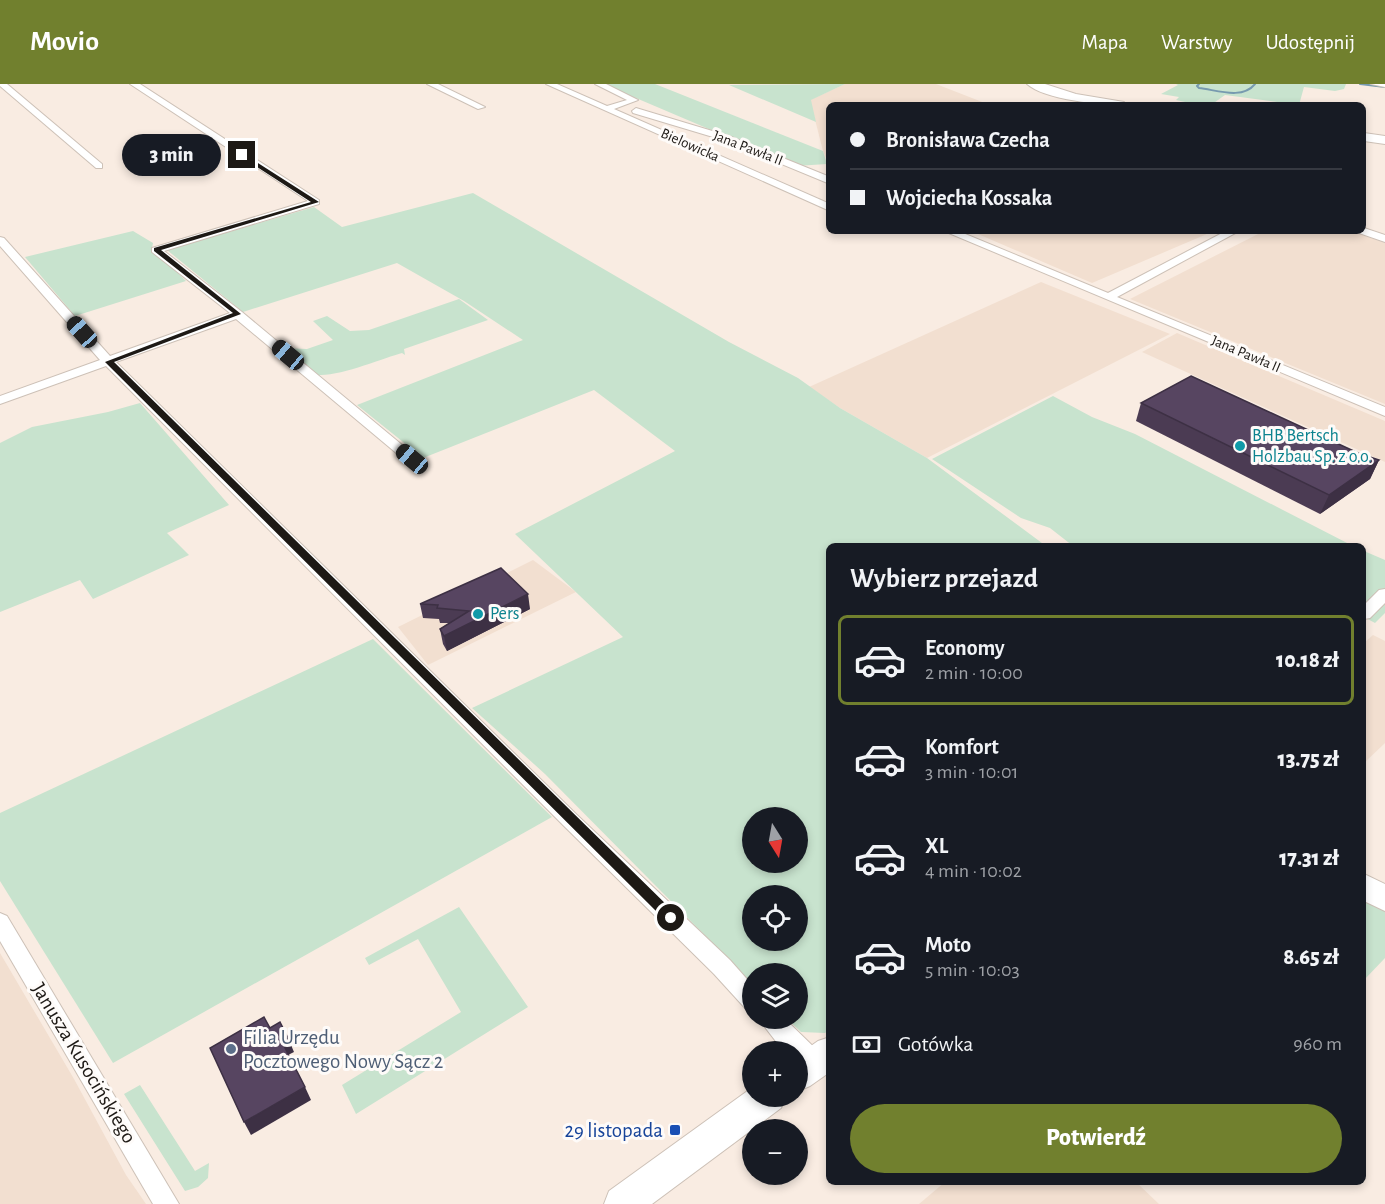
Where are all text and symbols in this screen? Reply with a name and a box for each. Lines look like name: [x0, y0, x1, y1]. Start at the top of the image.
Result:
text: Movio: [30, 28, 99, 56]
text: Mapa: [1082, 32, 1128, 53]
text: Warstwy: [1161, 32, 1232, 53]
text: Udostępnij: [1265, 32, 1355, 53]
street label: Bielowicka: [658, 125, 722, 165]
street label: Jana Pawła II: [711, 128, 785, 168]
text: Bronisława Czecha: [886, 129, 1050, 151]
callout: 3 min: [122, 134, 221, 176]
route end: [228, 141, 255, 168]
text: 3 min: [149, 145, 194, 165]
text: Wojciecha Kossaka: [886, 187, 1052, 209]
car: [63, 313, 101, 351]
street label: Jana Pawła II: [1209, 333, 1283, 375]
car: [268, 337, 308, 373]
place label: BHB Bertsch Holzbau Sp. z o.o.: [1252, 427, 1372, 466]
marker: BHB Bertsch Holzbau Sp. z o.o.: [1233, 439, 1247, 453]
car: [392, 441, 432, 477]
text: Wybierz przejazd: [850, 565, 1038, 592]
place label: Pers: [490, 605, 519, 623]
marker: Pers: [471, 607, 485, 621]
icon: car: [853, 633, 907, 687]
text: Economy: [925, 637, 1005, 659]
text: 10.18 zł: [1276, 649, 1339, 671]
text: 2 min · 10:00: [925, 663, 1023, 683]
icon: car: [853, 732, 907, 786]
text: Komfort: [925, 736, 999, 758]
text: 13.75 zł: [1278, 748, 1339, 770]
text: 3 min · 10:01: [925, 762, 1018, 782]
north arrow: [742, 807, 808, 873]
map controls: [742, 807, 808, 1185]
icon: car: [853, 831, 907, 885]
text: XL: [925, 835, 948, 857]
text: 17.31 zł: [1279, 847, 1339, 869]
text: 4 min · 10:02: [925, 861, 1022, 881]
button: locate: [742, 885, 808, 951]
route start: [657, 904, 684, 931]
icon: car: [853, 930, 907, 984]
text: Moto: [925, 934, 971, 956]
text: 8.65 zł: [1283, 946, 1339, 968]
text: 5 min · 10:03: [925, 960, 1020, 980]
button: layers: [742, 963, 808, 1029]
street label: Janusza Kusocińskiego: [28, 979, 140, 1147]
place label: Filia Urzędu Pocztowego Nowy Sącz 2: [243, 1027, 443, 1072]
icon: cash: [850, 1028, 883, 1061]
text: Gotówka: [898, 1033, 973, 1055]
text: 960 m: [1293, 1034, 1342, 1054]
button: +: [742, 1041, 808, 1107]
marker: Filia Urzędu Pocztowego Nowy Sącz 2: [224, 1042, 238, 1056]
button: Potwierdź: [850, 1104, 1342, 1173]
button: −: [742, 1119, 808, 1185]
place label: 29 listopada: [564, 1120, 663, 1141]
marker: 29 listopada: [668, 1123, 682, 1137]

